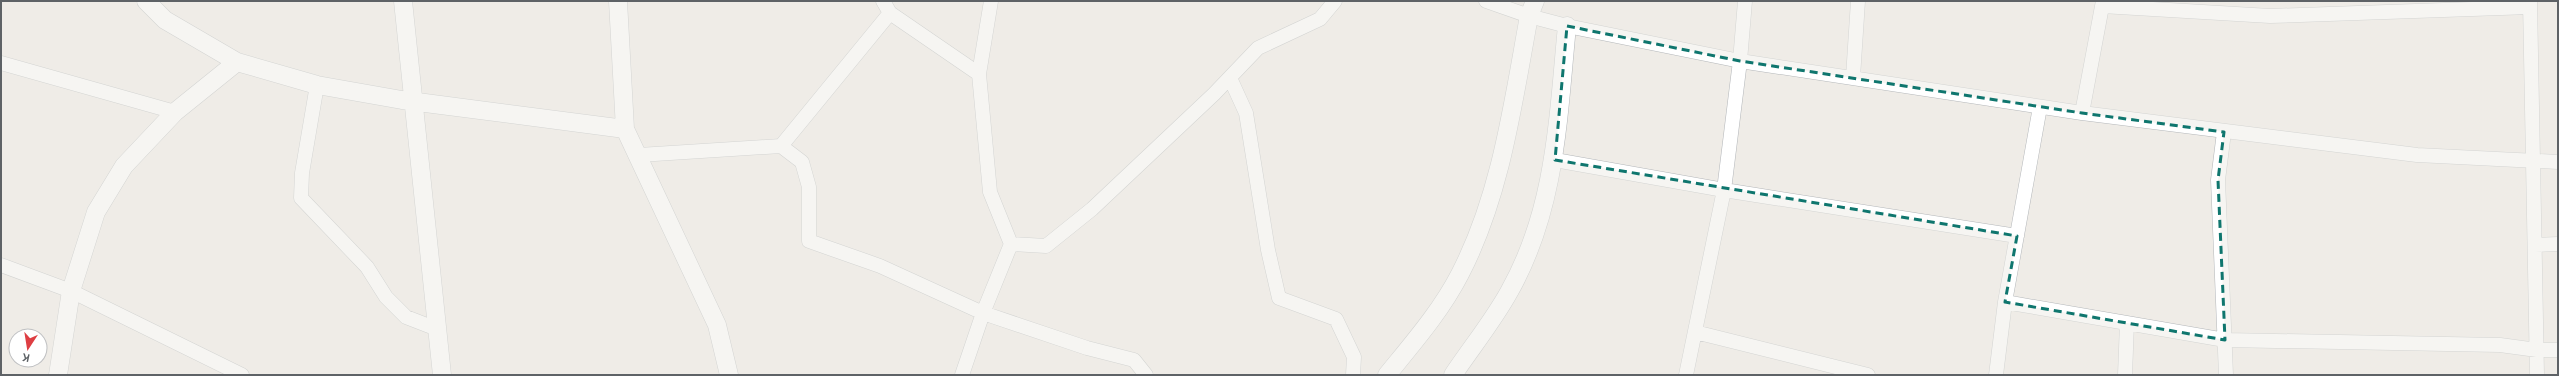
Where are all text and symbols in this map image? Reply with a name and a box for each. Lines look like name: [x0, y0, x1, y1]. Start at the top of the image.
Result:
north arrow: [8, 328, 48, 368]
text: K: [21, 349, 31, 364]

